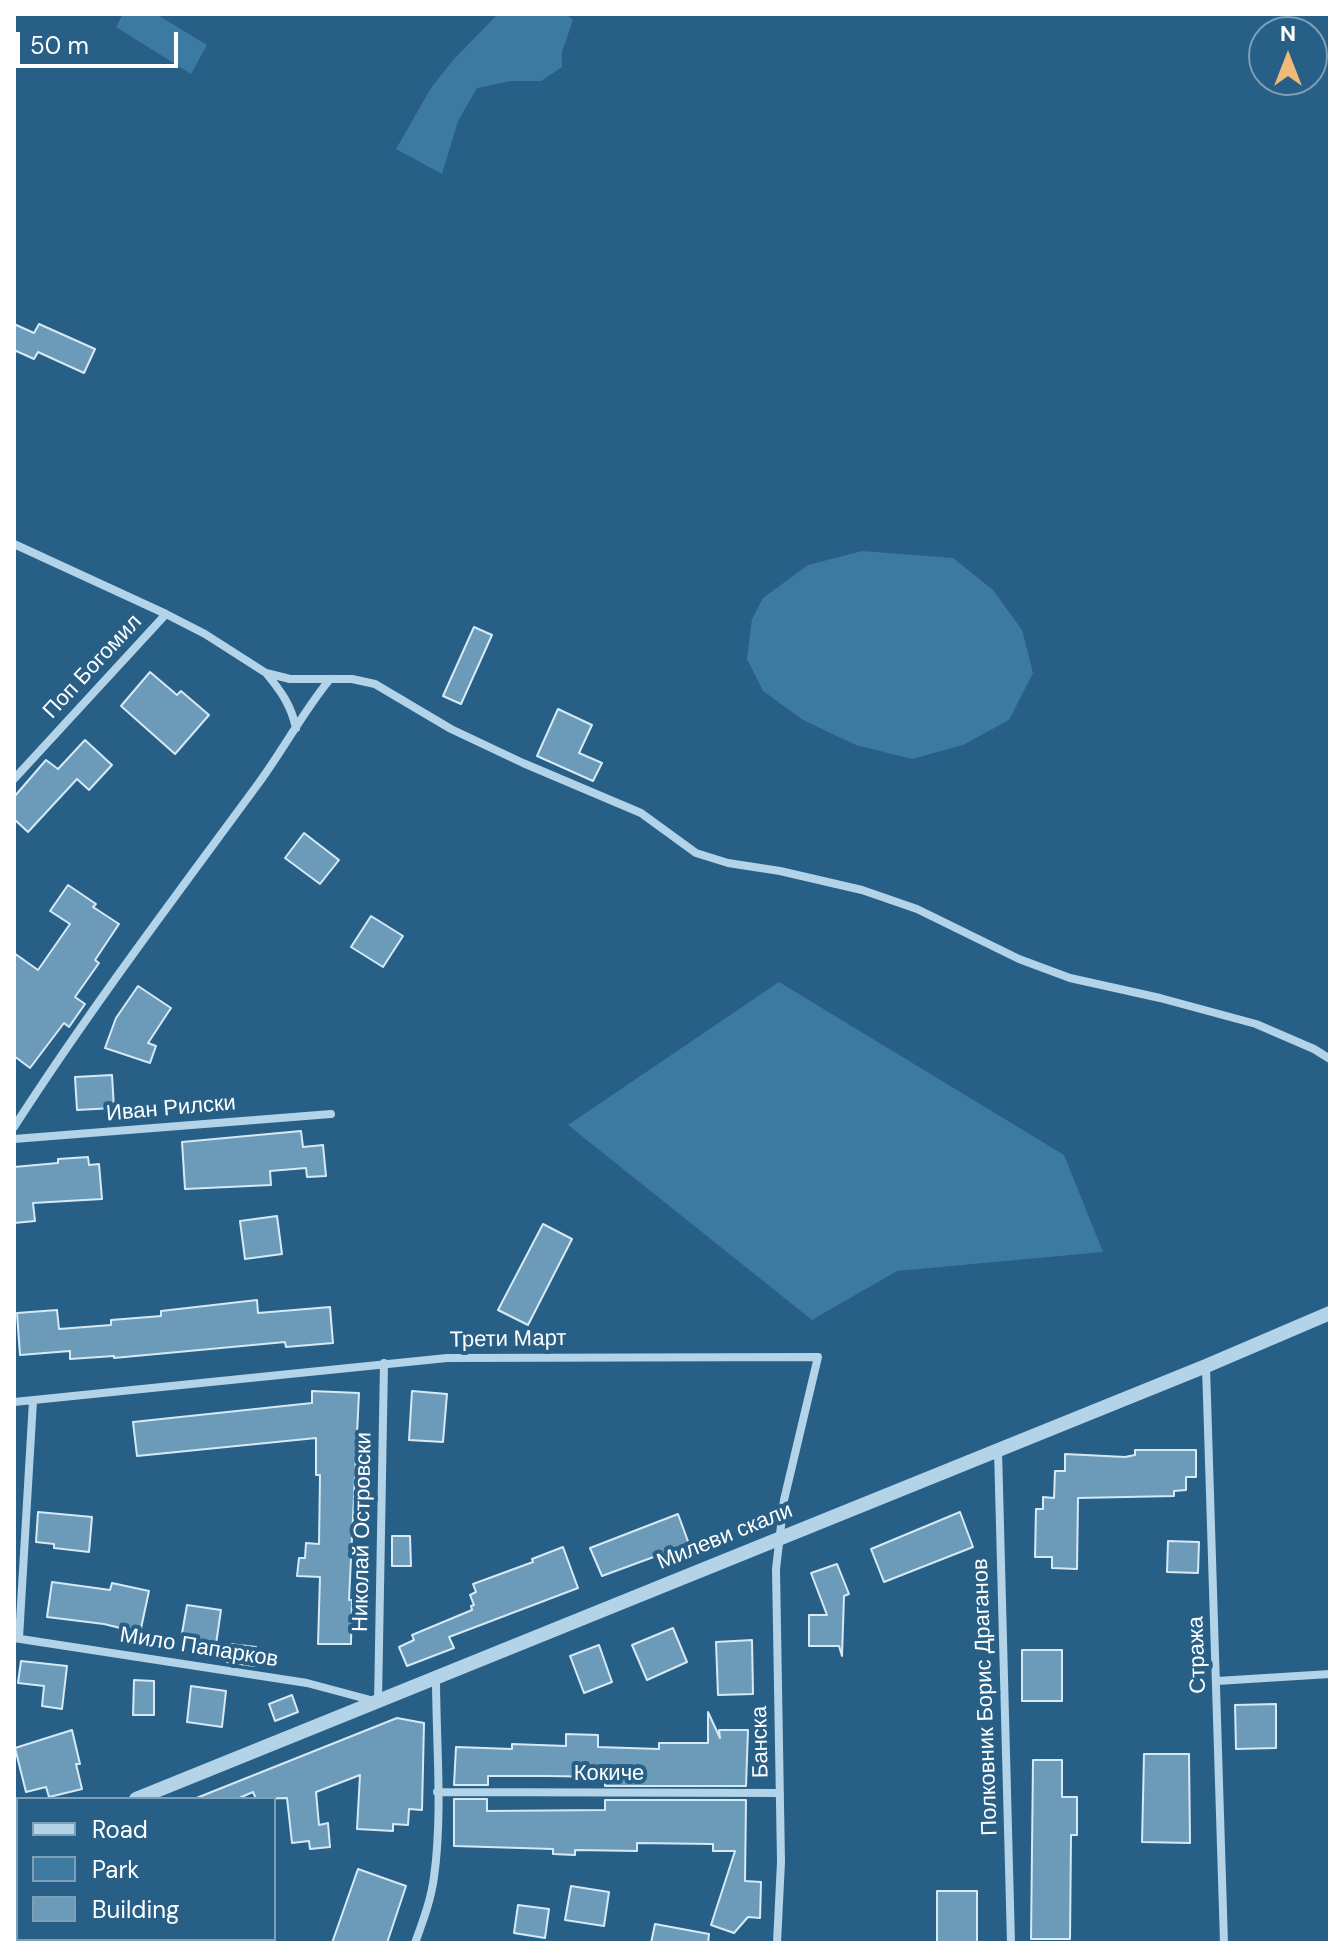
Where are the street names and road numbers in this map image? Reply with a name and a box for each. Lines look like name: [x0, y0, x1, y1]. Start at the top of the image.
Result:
street label: Поп Богомил: [38, 610, 148, 724]
street label: Иван Рилски: [105, 1090, 237, 1128]
street label: Трети Март: [449, 1326, 567, 1354]
street label: Николай Островски: [348, 1432, 378, 1632]
street label: Милеви скали: [653, 1498, 797, 1576]
street label: Полковник Борис Драганов: [968, 1558, 1004, 1836]
street label: Стража: [1183, 1616, 1213, 1694]
street label: Мило Папарков: [118, 1622, 280, 1674]
street label: Банска: [747, 1706, 775, 1778]
street label: Кокиче: [574, 1761, 644, 1787]

